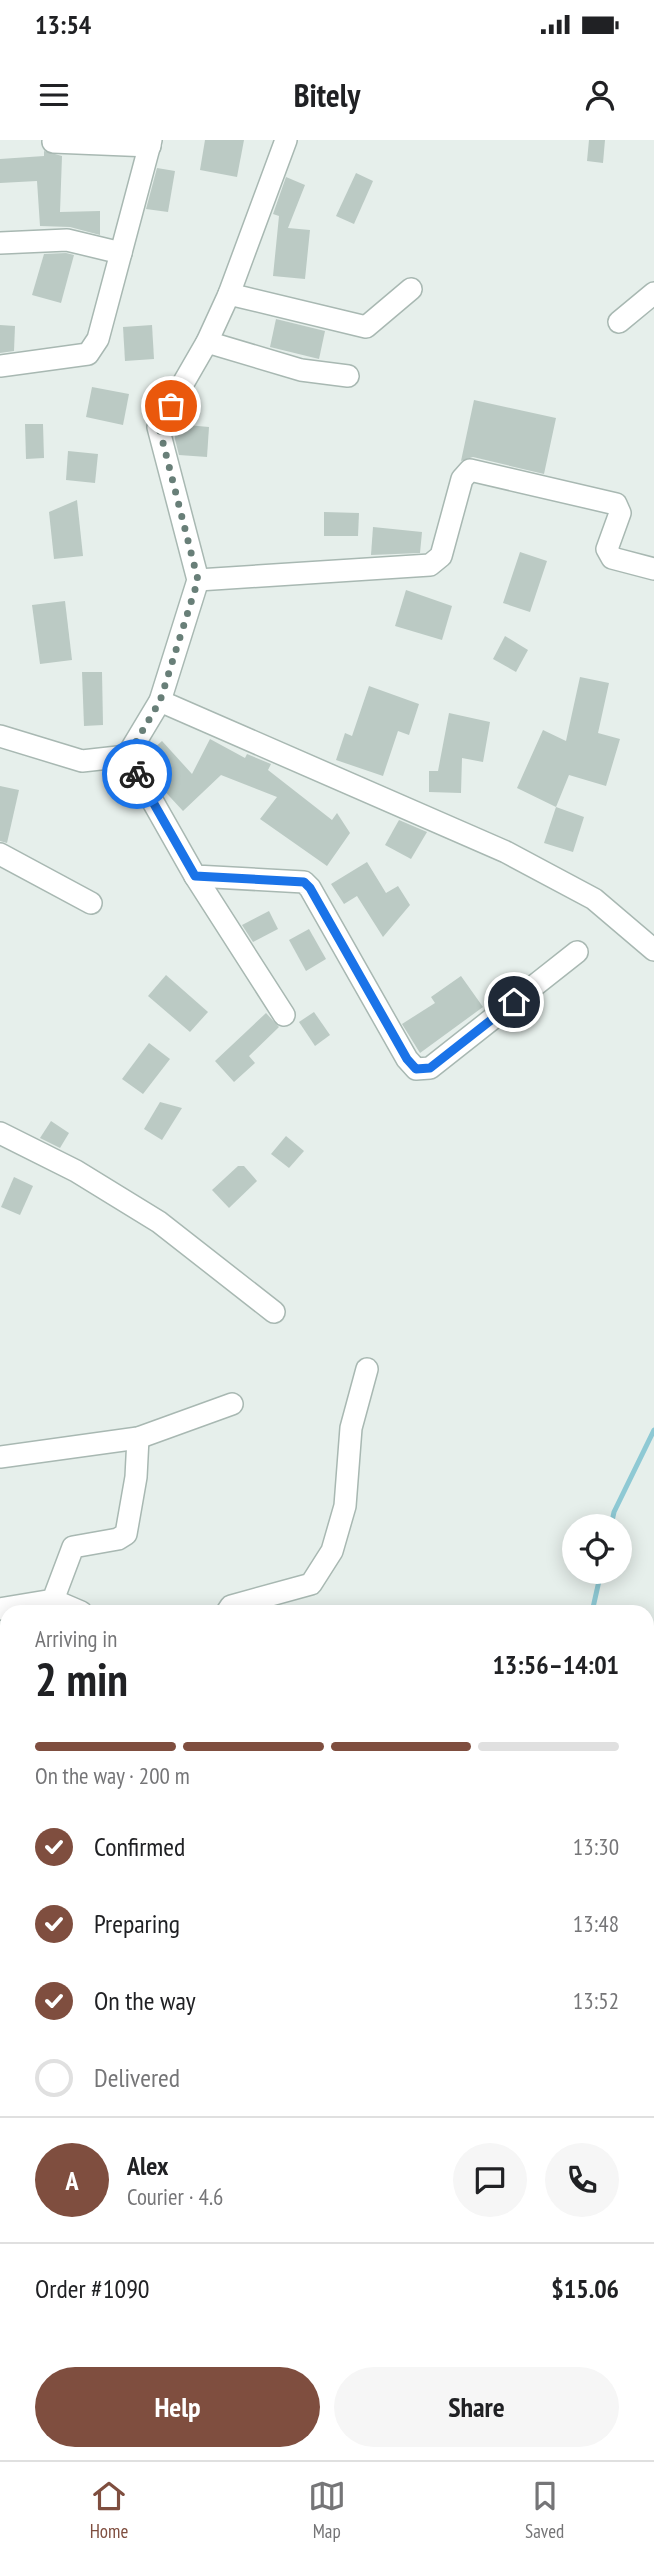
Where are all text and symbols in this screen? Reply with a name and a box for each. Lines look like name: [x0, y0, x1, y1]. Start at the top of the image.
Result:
text: 13:54: [35, 8, 91, 41]
text: Bitely: [294, 74, 360, 116]
icon: menu: [35, 76, 73, 114]
icon: person: [581, 76, 619, 114]
pin: [141, 376, 201, 436]
icon: bag: [152, 387, 190, 425]
courier: [102, 739, 172, 809]
icon: bike: [118, 755, 156, 793]
pin: [484, 972, 544, 1032]
icon: home: [495, 983, 533, 1021]
map controls: [562, 1514, 632, 1584]
button: locate: [562, 1514, 632, 1584]
text: Arriving in: [35, 1624, 117, 1653]
text: 13:56–14:01: [492, 1648, 619, 1681]
text: 2 min: [35, 1649, 128, 1709]
text: On the way · 200 m: [35, 1761, 190, 1790]
icon: check: [35, 1828, 73, 1866]
text: Confirmed: [94, 1830, 185, 1863]
text: 13:30: [573, 1832, 619, 1861]
icon: check: [35, 1905, 73, 1943]
text: Preparing: [94, 1907, 180, 1940]
text: 13:48: [573, 1909, 619, 1938]
icon: check: [35, 1982, 73, 2020]
text: On the way: [94, 1984, 196, 2017]
text: 13:52: [573, 1986, 619, 2015]
text: Delivered: [94, 2061, 180, 2094]
button: chat: [453, 2143, 527, 2217]
button: phone: [545, 2143, 619, 2217]
text: Alex: [127, 2149, 168, 2182]
text: A: [65, 2164, 79, 2197]
text: Courier · 4.6: [127, 2182, 223, 2211]
text: Order #1090: [35, 2272, 150, 2305]
text: $15.06: [551, 2272, 619, 2305]
button: Help: [35, 2367, 320, 2447]
button: Share: [334, 2367, 619, 2447]
tab: Home: [90, 2477, 128, 2543]
tab: Map: [308, 2477, 346, 2543]
tab: Saved: [525, 2477, 564, 2543]

